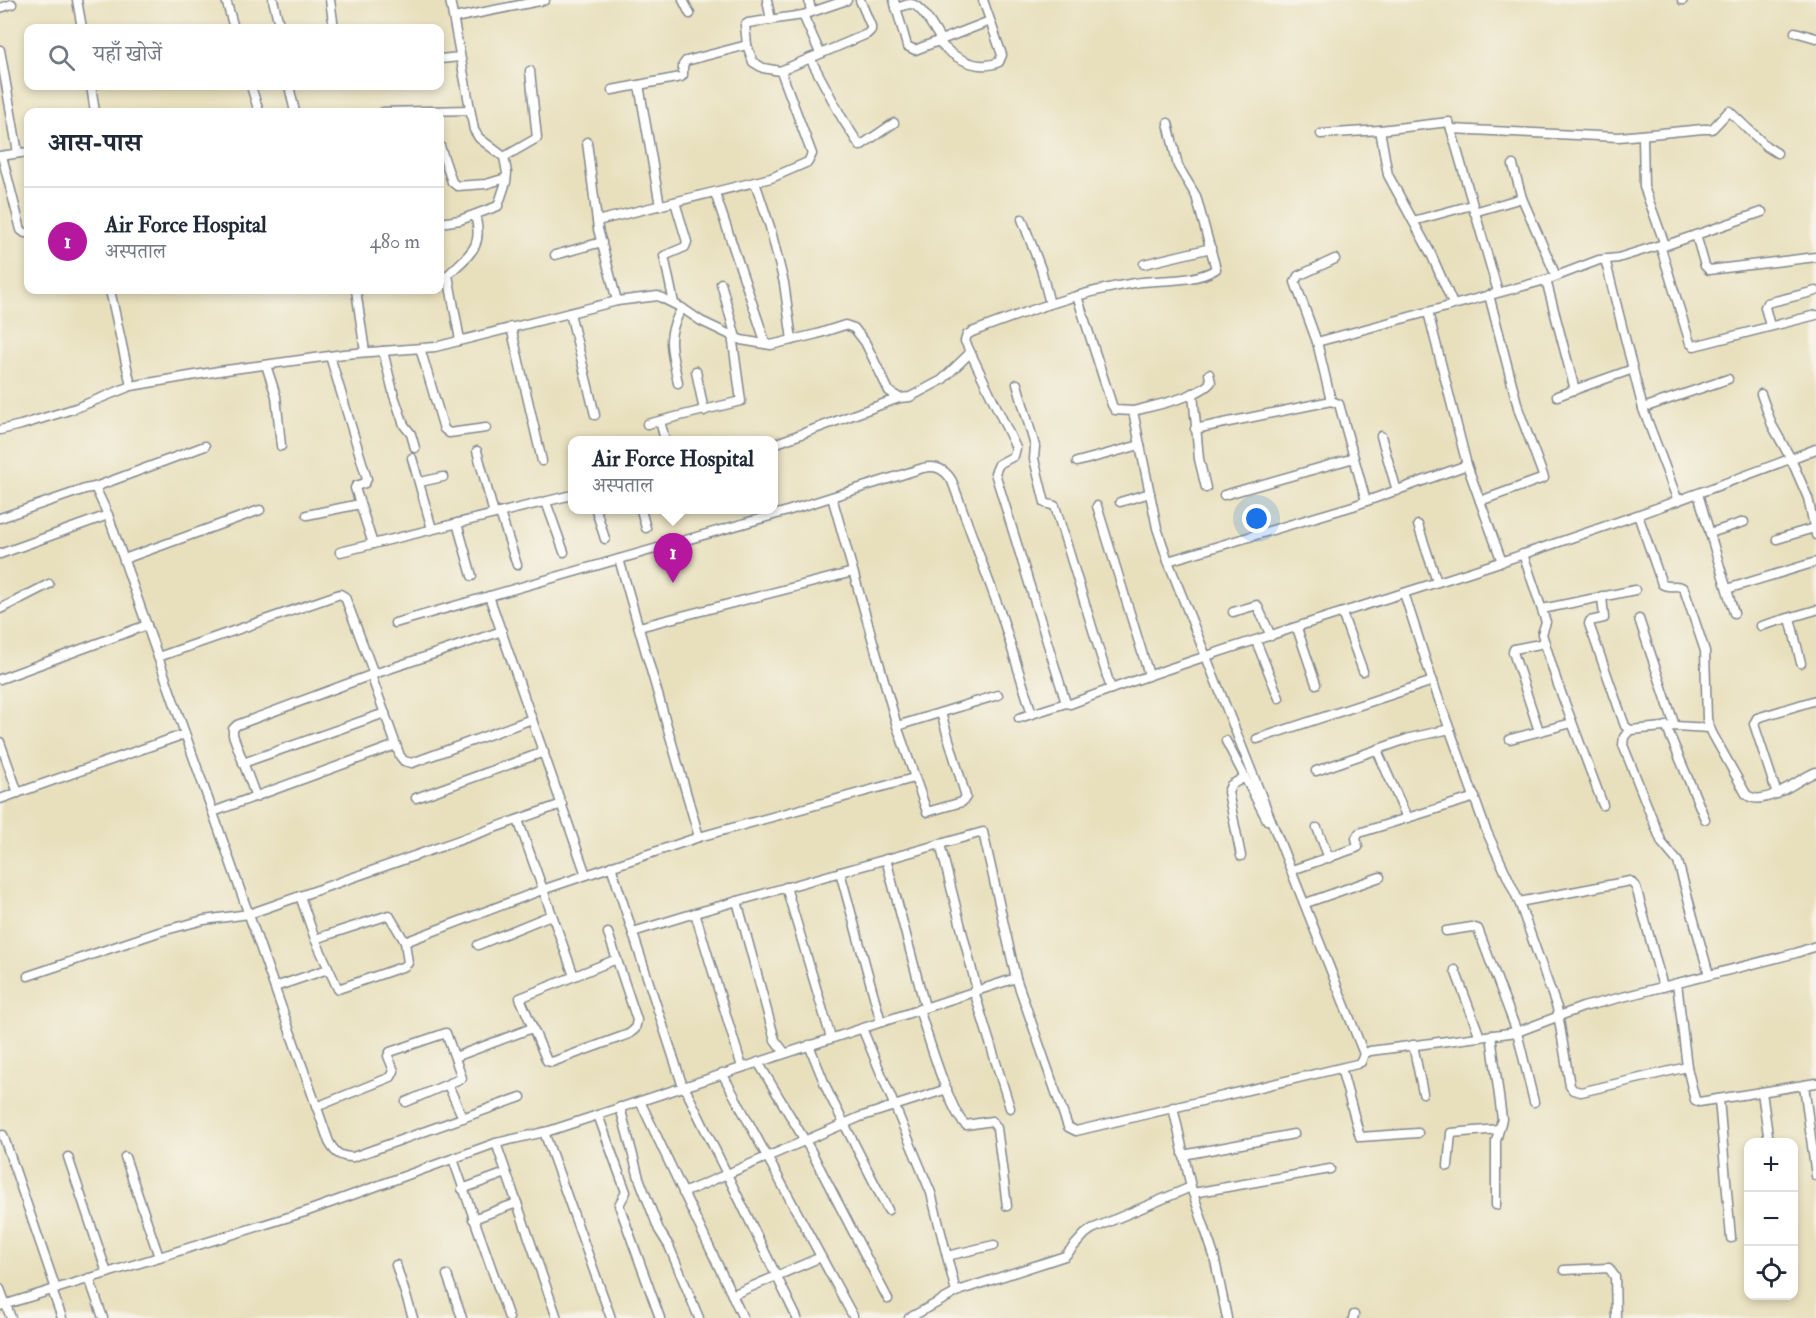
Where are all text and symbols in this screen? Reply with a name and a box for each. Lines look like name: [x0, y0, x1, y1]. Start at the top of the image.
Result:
search box: [24, 24, 444, 90]
text: यहाँ खोजें: [93, 40, 162, 68]
icon: search: [45, 41, 78, 74]
text: आस-पास: [48, 127, 142, 159]
text: Air Force Hospital: [105, 211, 267, 239]
text: 1: [64, 229, 71, 254]
text: 480 m: [370, 229, 420, 254]
text: अस्पताल: [105, 239, 166, 264]
popup: [568, 436, 778, 514]
text: Air Force Hospital: [592, 445, 754, 473]
text: अस्पताल: [592, 473, 653, 498]
your location: [1242, 504, 1271, 533]
pin: 1: [654, 534, 692, 583]
map controls: [1744, 1138, 1798, 1300]
button: +: [1744, 1138, 1798, 1192]
button: −: [1744, 1192, 1798, 1246]
button: locate: [1744, 1246, 1798, 1300]

